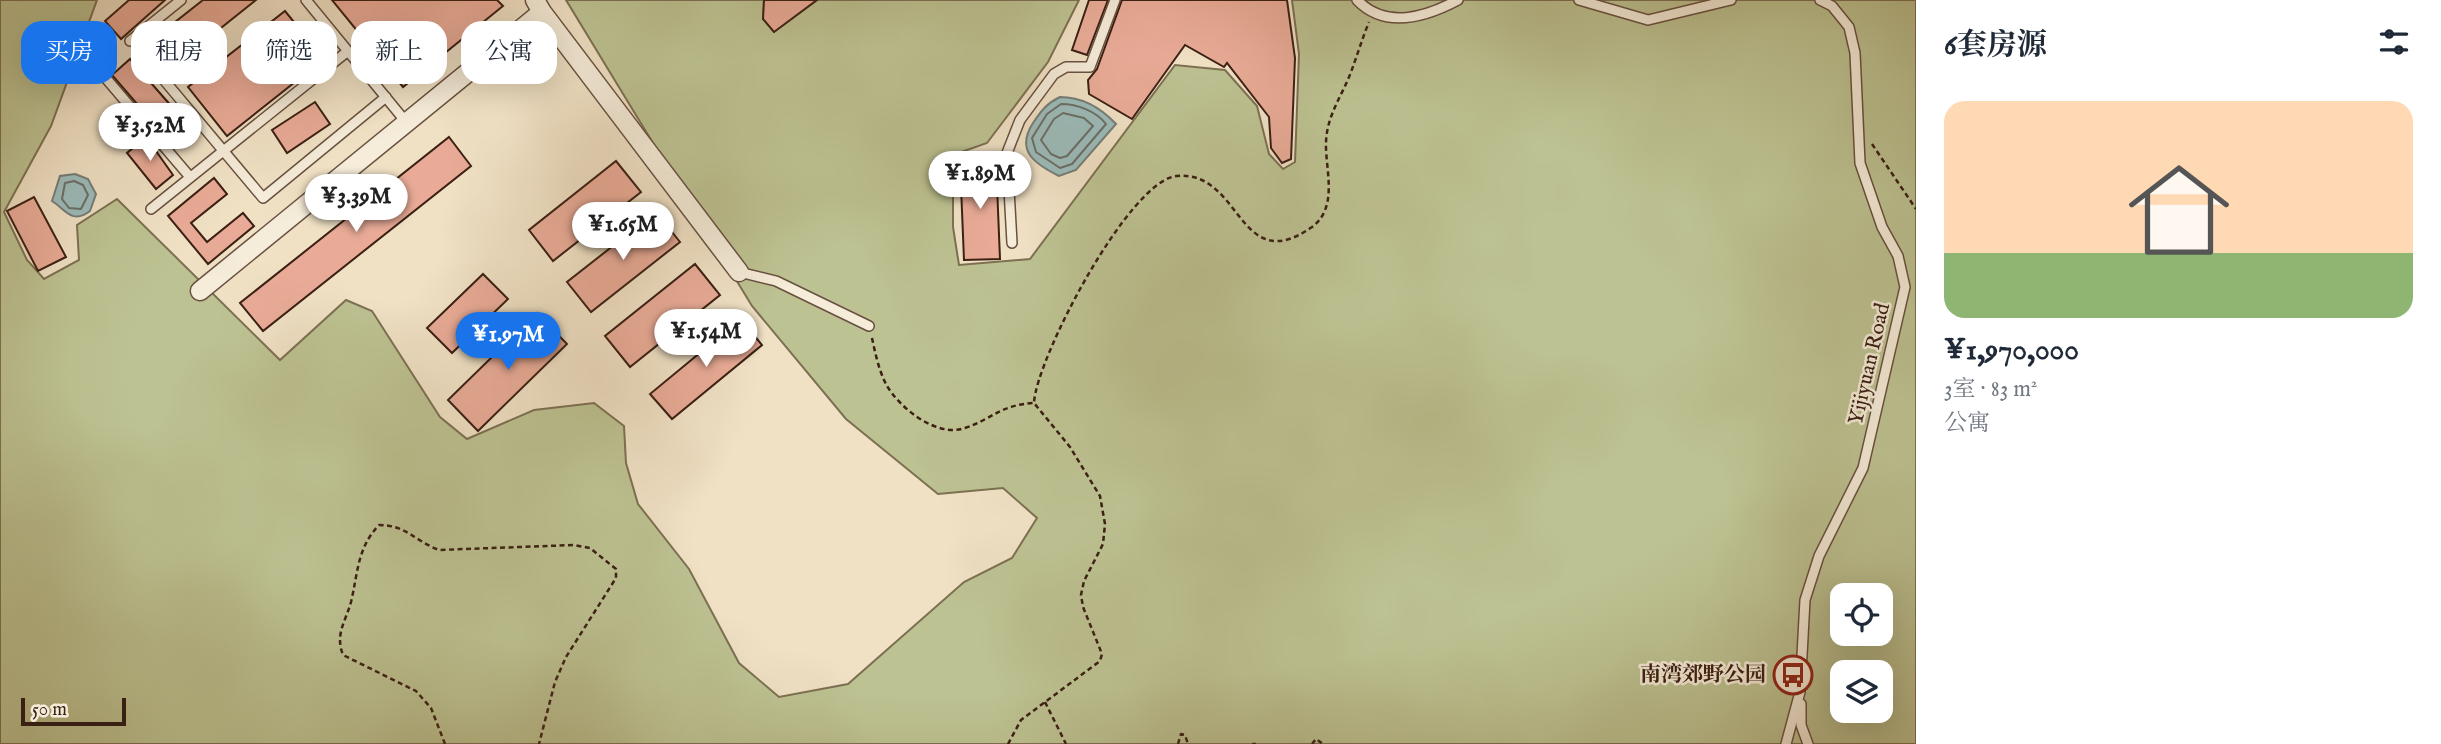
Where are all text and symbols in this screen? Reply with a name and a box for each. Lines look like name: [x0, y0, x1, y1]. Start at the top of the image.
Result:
chip: 买房: [21, 21, 117, 84]
chip: 租房: [131, 21, 227, 84]
chip: 筛选: [241, 21, 337, 84]
chip: 新上: [351, 21, 447, 84]
chip: 公寓: [461, 21, 557, 84]
icon: filters: [2375, 23, 2413, 61]
text: 6套房源: [1944, 27, 2047, 65]
pin: ¥3.52M: [93, 104, 207, 163]
text: ¥3.52M: [115, 111, 185, 140]
icon: home: [2116, 147, 2242, 273]
pin: ¥1.89M: [923, 152, 1037, 211]
text: ¥1.89M: [945, 159, 1015, 188]
pin: ¥3.39M: [299, 174, 413, 234]
text: ¥3.39M: [321, 182, 391, 211]
pin: ¥1.65M: [566, 202, 680, 262]
text: ¥1.65M: [588, 210, 658, 239]
street label: Yijiyuan Road: [1843, 300, 1897, 428]
pin: ¥1.54M: [649, 310, 763, 369]
pin: ¥1.97M: [451, 312, 565, 372]
text: ¥1.54M: [670, 317, 742, 346]
text: ¥1.97M: [472, 320, 544, 349]
text: ¥1,970,000: [1944, 332, 2079, 370]
text: 3室 · 83 m²: [1944, 375, 2038, 404]
text: 公寓: [1944, 409, 1990, 438]
map controls: [1830, 583, 1893, 723]
button: locate: [1830, 583, 1893, 646]
bus stop icon: 南湾郊野公园: [1772, 654, 1814, 696]
button: layers: [1830, 660, 1893, 723]
place label: 南湾郊野公园: [1640, 662, 1766, 689]
scale bar: [21, 695, 126, 727]
text: 50 m: [32, 698, 67, 722]

